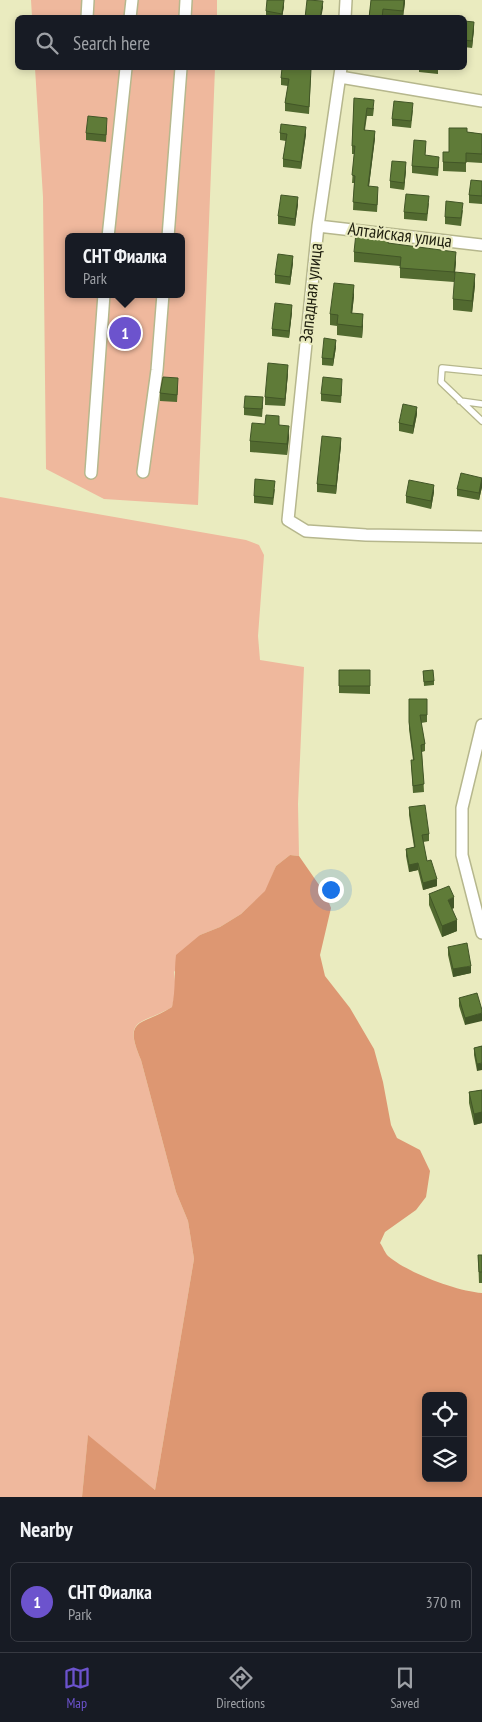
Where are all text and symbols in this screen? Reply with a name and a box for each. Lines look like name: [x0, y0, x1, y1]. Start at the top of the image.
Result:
search box: [15, 15, 467, 70]
icon: search: [33, 29, 61, 57]
text: Search here: [73, 31, 150, 55]
street label: Алтайская улица: [347, 217, 453, 252]
popup: [65, 233, 185, 298]
street label: Западная улица: [294, 242, 327, 344]
text: СНТ Фиалка: [83, 244, 167, 268]
text: Park: [83, 268, 107, 288]
pin: 1: [109, 314, 141, 352]
your location: [318, 877, 344, 903]
map controls: [422, 1392, 467, 1482]
button: locate: [422, 1392, 467, 1437]
button: layers: [422, 1437, 467, 1482]
text: Nearby: [20, 1516, 73, 1543]
text: СНТ Фиалка: [68, 1580, 152, 1604]
text: 1: [33, 1592, 41, 1612]
text: 370 m: [426, 1592, 461, 1612]
text: Park: [68, 1604, 92, 1624]
tab: Map: [63, 1664, 91, 1712]
tab: Directions: [216, 1664, 265, 1712]
tab: Saved: [390, 1664, 419, 1712]

